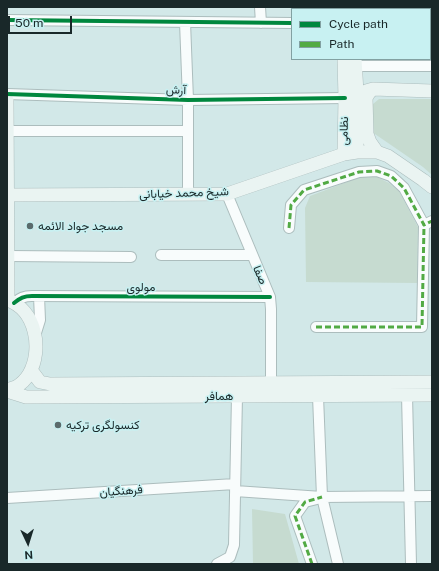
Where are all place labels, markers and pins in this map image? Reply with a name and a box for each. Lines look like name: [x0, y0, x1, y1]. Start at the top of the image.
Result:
place label: مسجد جواد الائمه: [38, 219, 123, 233]
marker: مسجد جواد الائمه: [25, 221, 35, 231]
place label: کنسولگری ترکیه: [66, 418, 140, 432]
marker: کنسولگری ترکیه: [53, 420, 63, 430]

